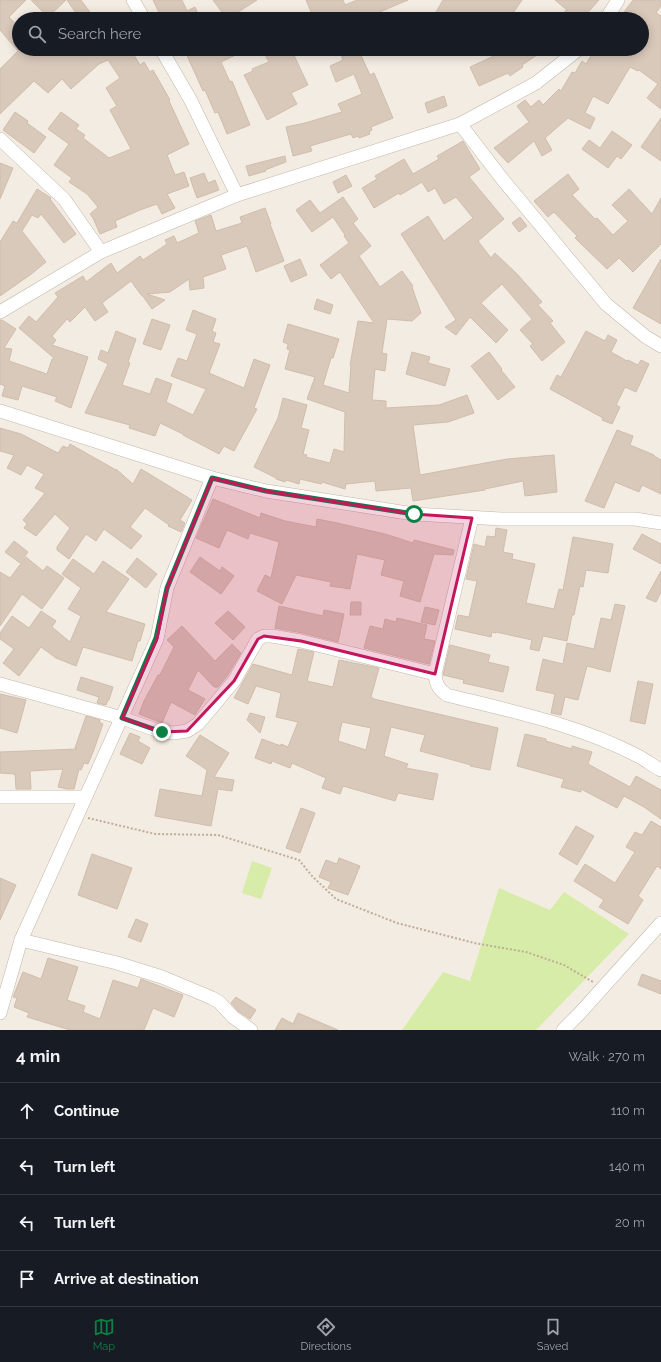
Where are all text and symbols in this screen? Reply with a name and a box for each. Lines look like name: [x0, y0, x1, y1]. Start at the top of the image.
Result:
search box: [12, 12, 649, 56]
icon: search: [26, 23, 48, 45]
text: Search here: [58, 25, 141, 43]
route start: [405, 505, 423, 523]
route end: [153, 723, 171, 741]
text: 4 min: [16, 1046, 60, 1066]
text: Walk · 270 m: [569, 1049, 645, 1064]
icon: ahead: [16, 1100, 38, 1122]
text: Continue: [54, 1102, 119, 1120]
text: 110 m: [611, 1103, 645, 1118]
icon: left: [16, 1156, 38, 1178]
text: Turn left: [54, 1158, 115, 1176]
text: 140 m: [609, 1159, 645, 1174]
icon: left: [16, 1212, 38, 1234]
text: Turn left: [54, 1214, 115, 1232]
text: 20 m: [615, 1215, 645, 1230]
icon: arrive: [16, 1268, 38, 1290]
text: Arrive at destination: [54, 1270, 199, 1288]
tab: Map: [93, 1316, 115, 1353]
tab: Directions: [301, 1316, 351, 1353]
tab: Saved: [537, 1316, 568, 1353]

